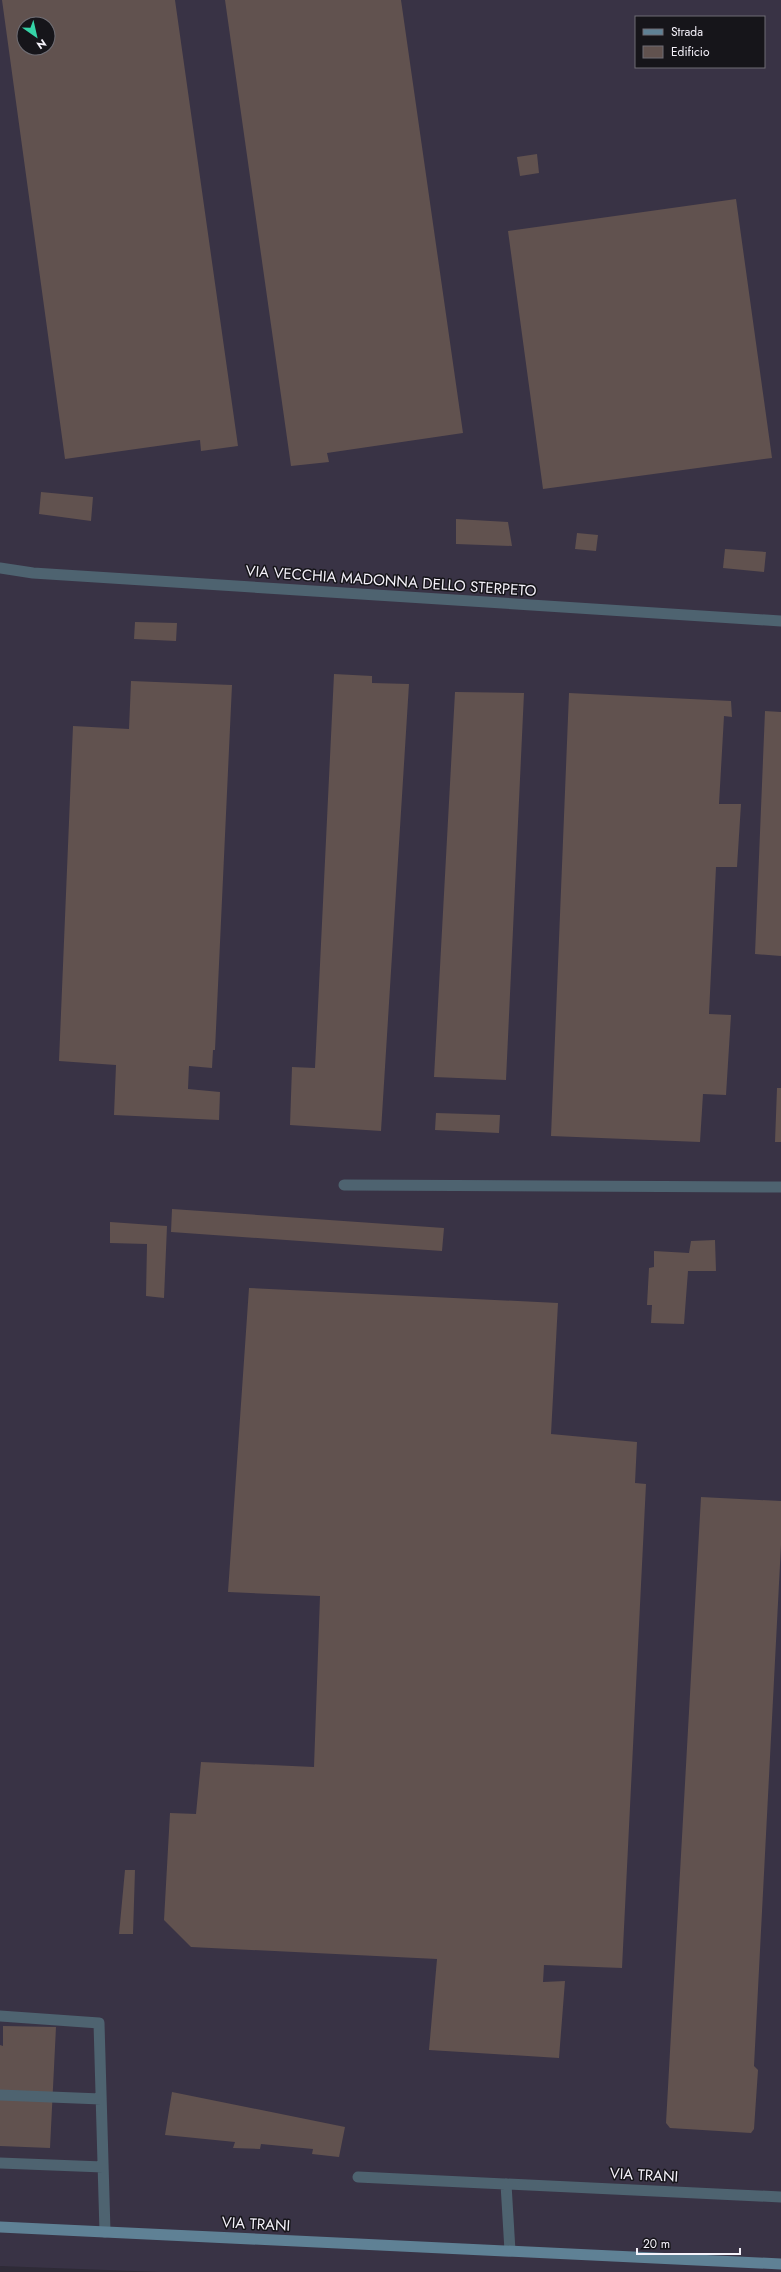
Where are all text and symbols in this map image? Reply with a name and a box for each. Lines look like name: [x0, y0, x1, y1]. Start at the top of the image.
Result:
north arrow: [16, 16, 56, 56]
legend: [635, 16, 765, 68]
text: Strada: [671, 23, 703, 41]
text: N: [33, 35, 50, 53]
text: Edificio: [671, 43, 710, 61]
street label: VIA VECCHIA MADONNA DELLO STERPETO: [245, 560, 537, 602]
street label: VIA TRANI: [609, 2162, 679, 2188]
street label: VIA TRANI: [221, 2211, 291, 2237]
scale bar: [637, 2230, 740, 2256]
text: 20 m: [643, 2235, 670, 2253]

